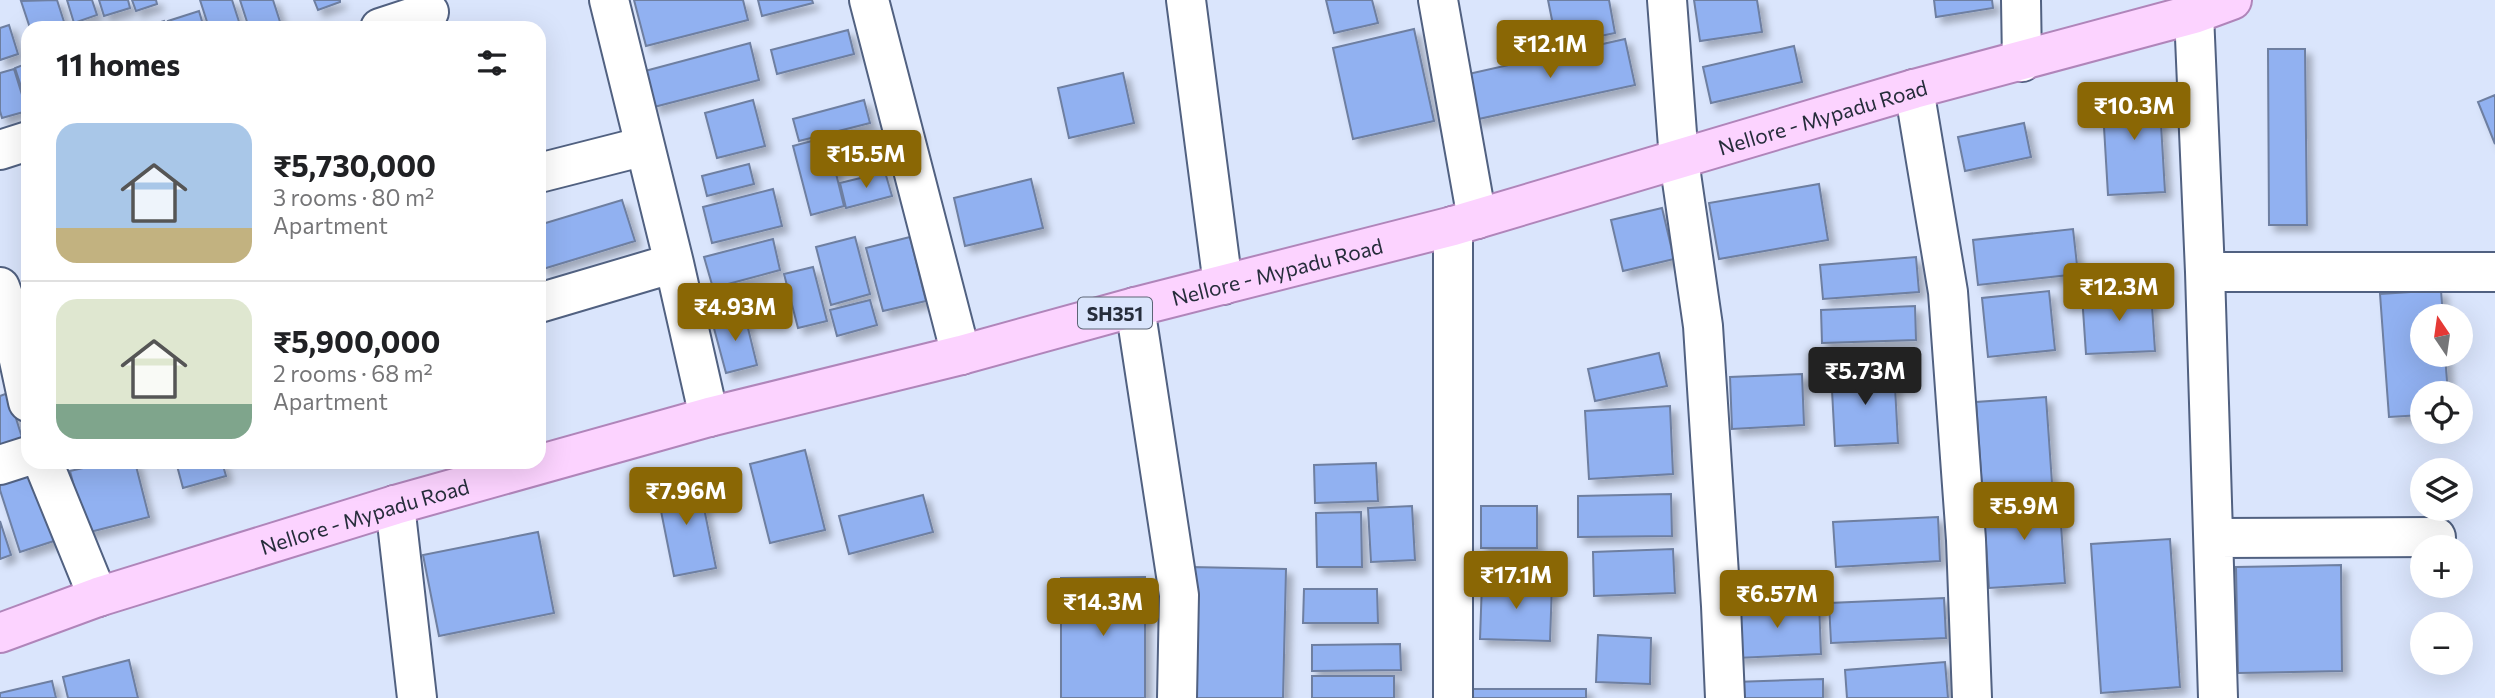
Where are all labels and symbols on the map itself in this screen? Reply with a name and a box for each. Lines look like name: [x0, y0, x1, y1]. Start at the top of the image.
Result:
pin: ₹12.1M: [1493, 20, 1607, 80]
street label: Nellore - Mypadu Road: [1715, 74, 1930, 159]
pin: ₹10.3M: [2077, 82, 2191, 142]
pin: ₹15.5M: [809, 130, 923, 190]
street label: Nellore - Mypadu Road: [1169, 232, 1385, 310]
pin: ₹12.3M: [2062, 264, 2176, 323]
pin: ₹4.93M: [678, 284, 792, 343]
road number: SH351: [1078, 298, 1152, 328]
north arrow: [2410, 304, 2473, 368]
pin: ₹5.73M: [1808, 348, 1922, 407]
pin: ₹7.96M: [629, 468, 743, 527]
street label: Nellore - Mypadu Road: [257, 472, 472, 559]
pin: ₹5.9M: [1975, 482, 2073, 542]
pin: ₹17.1M: [1459, 552, 1573, 611]
pin: ₹6.57M: [1720, 570, 1834, 630]
pin: ₹14.3M: [1046, 578, 1160, 638]

